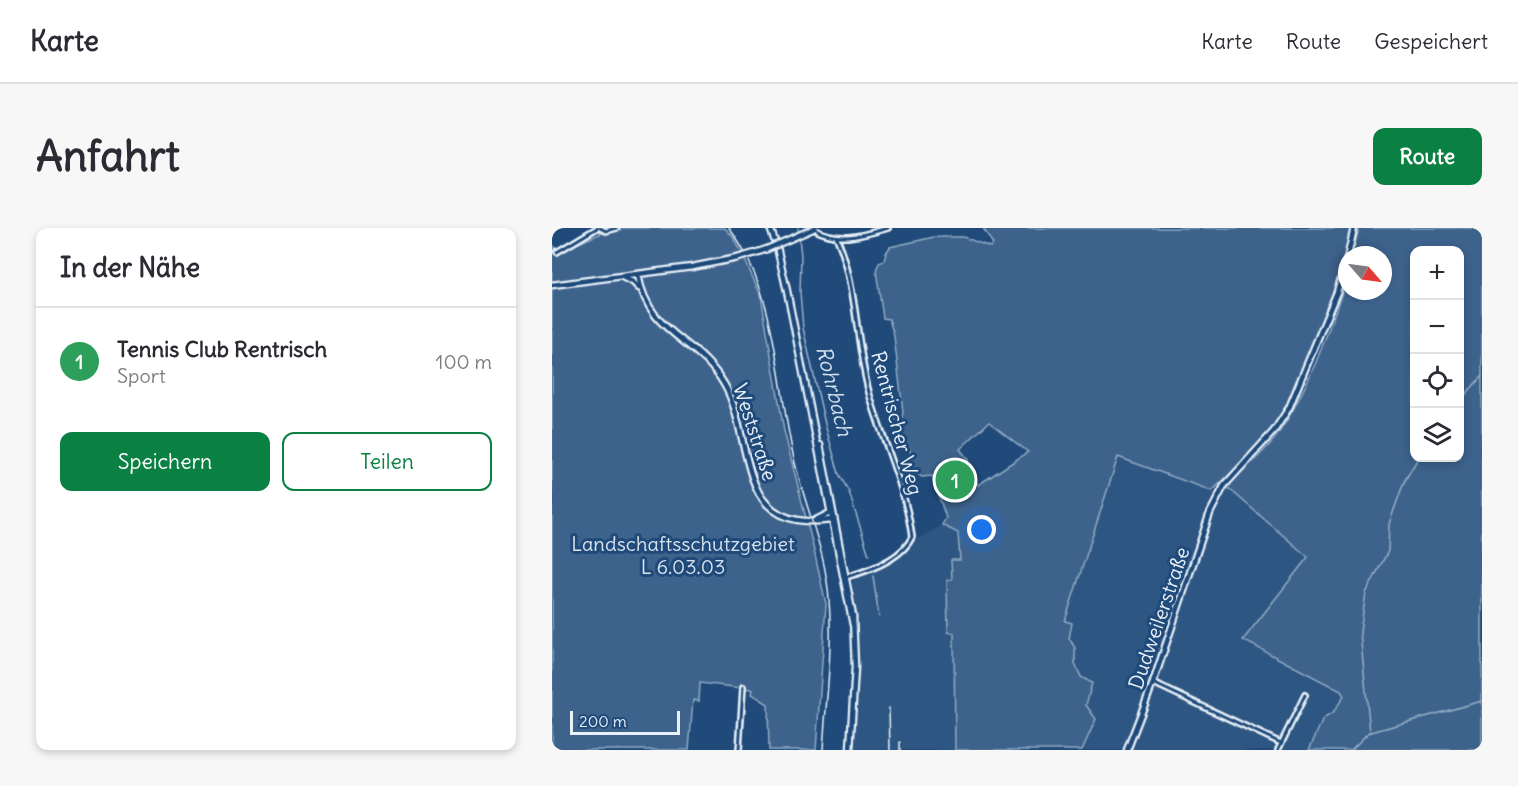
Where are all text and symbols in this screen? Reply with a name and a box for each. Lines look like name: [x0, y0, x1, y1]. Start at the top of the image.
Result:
text: Karte: [30, 23, 99, 59]
text: Karte: [1201, 28, 1253, 55]
text: Route: [1286, 28, 1341, 55]
text: Gespeichert: [1374, 28, 1488, 55]
button: Route: [1373, 128, 1482, 185]
text: Anfahrt: [36, 130, 180, 182]
north arrow: [1338, 246, 1392, 300]
map controls: [1410, 246, 1464, 462]
button: +: [1410, 246, 1464, 300]
text: In der Nähe: [60, 251, 200, 284]
button: −: [1410, 300, 1464, 354]
text: Tennis Club Rentrisch: [117, 335, 327, 363]
water label: Rohrbach: [810, 343, 859, 440]
street label: Rentrischer Weg: [866, 348, 929, 497]
text: 1: [76, 349, 83, 374]
text: 100 m: [435, 349, 492, 374]
button: locate: [1410, 354, 1464, 408]
text: Sport: [117, 363, 166, 388]
street label: Weststraße: [728, 380, 783, 484]
button: layers: [1410, 408, 1464, 462]
button: Speichern: [60, 432, 270, 491]
button: Teilen: [282, 432, 492, 491]
pin: 1: [936, 458, 974, 502]
your location: [967, 515, 996, 544]
park label: Landschaftsschutzgebiet L 6.03.03: [571, 531, 795, 579]
street label: Dudweilerstraße: [1122, 543, 1195, 692]
scale bar: [570, 708, 680, 736]
text: 200 m: [579, 711, 627, 731]

